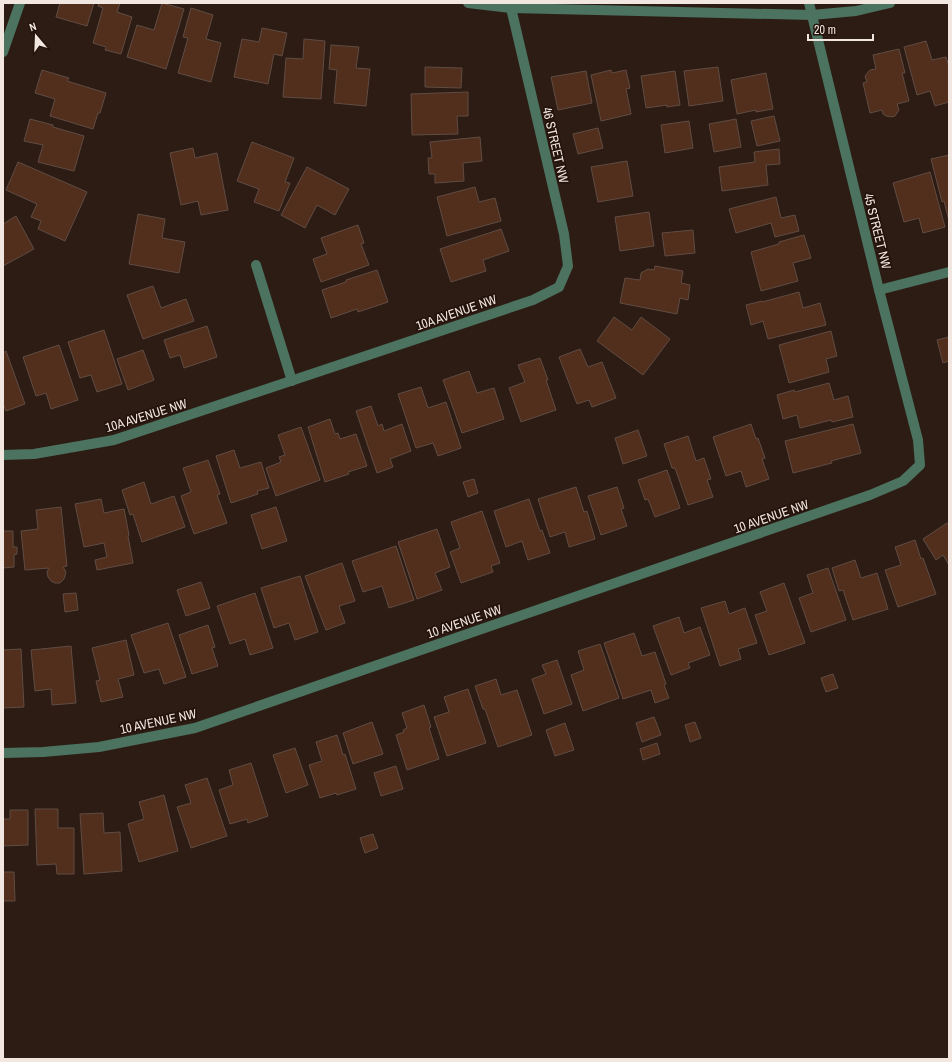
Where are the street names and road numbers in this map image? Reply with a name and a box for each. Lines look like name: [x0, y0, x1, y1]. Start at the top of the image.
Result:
street label: 46 STREET NW: [539, 105, 573, 185]
street label: 45 STREET NW: [860, 192, 895, 271]
street label: 10A AVENUE NW: [413, 291, 499, 334]
street label: 10A AVENUE NW: [103, 395, 189, 436]
street label: 10 AVENUE NW: [732, 496, 811, 537]
street label: 10 AVENUE NW: [425, 601, 504, 642]
street label: 10 AVENUE NW: [118, 705, 198, 738]

